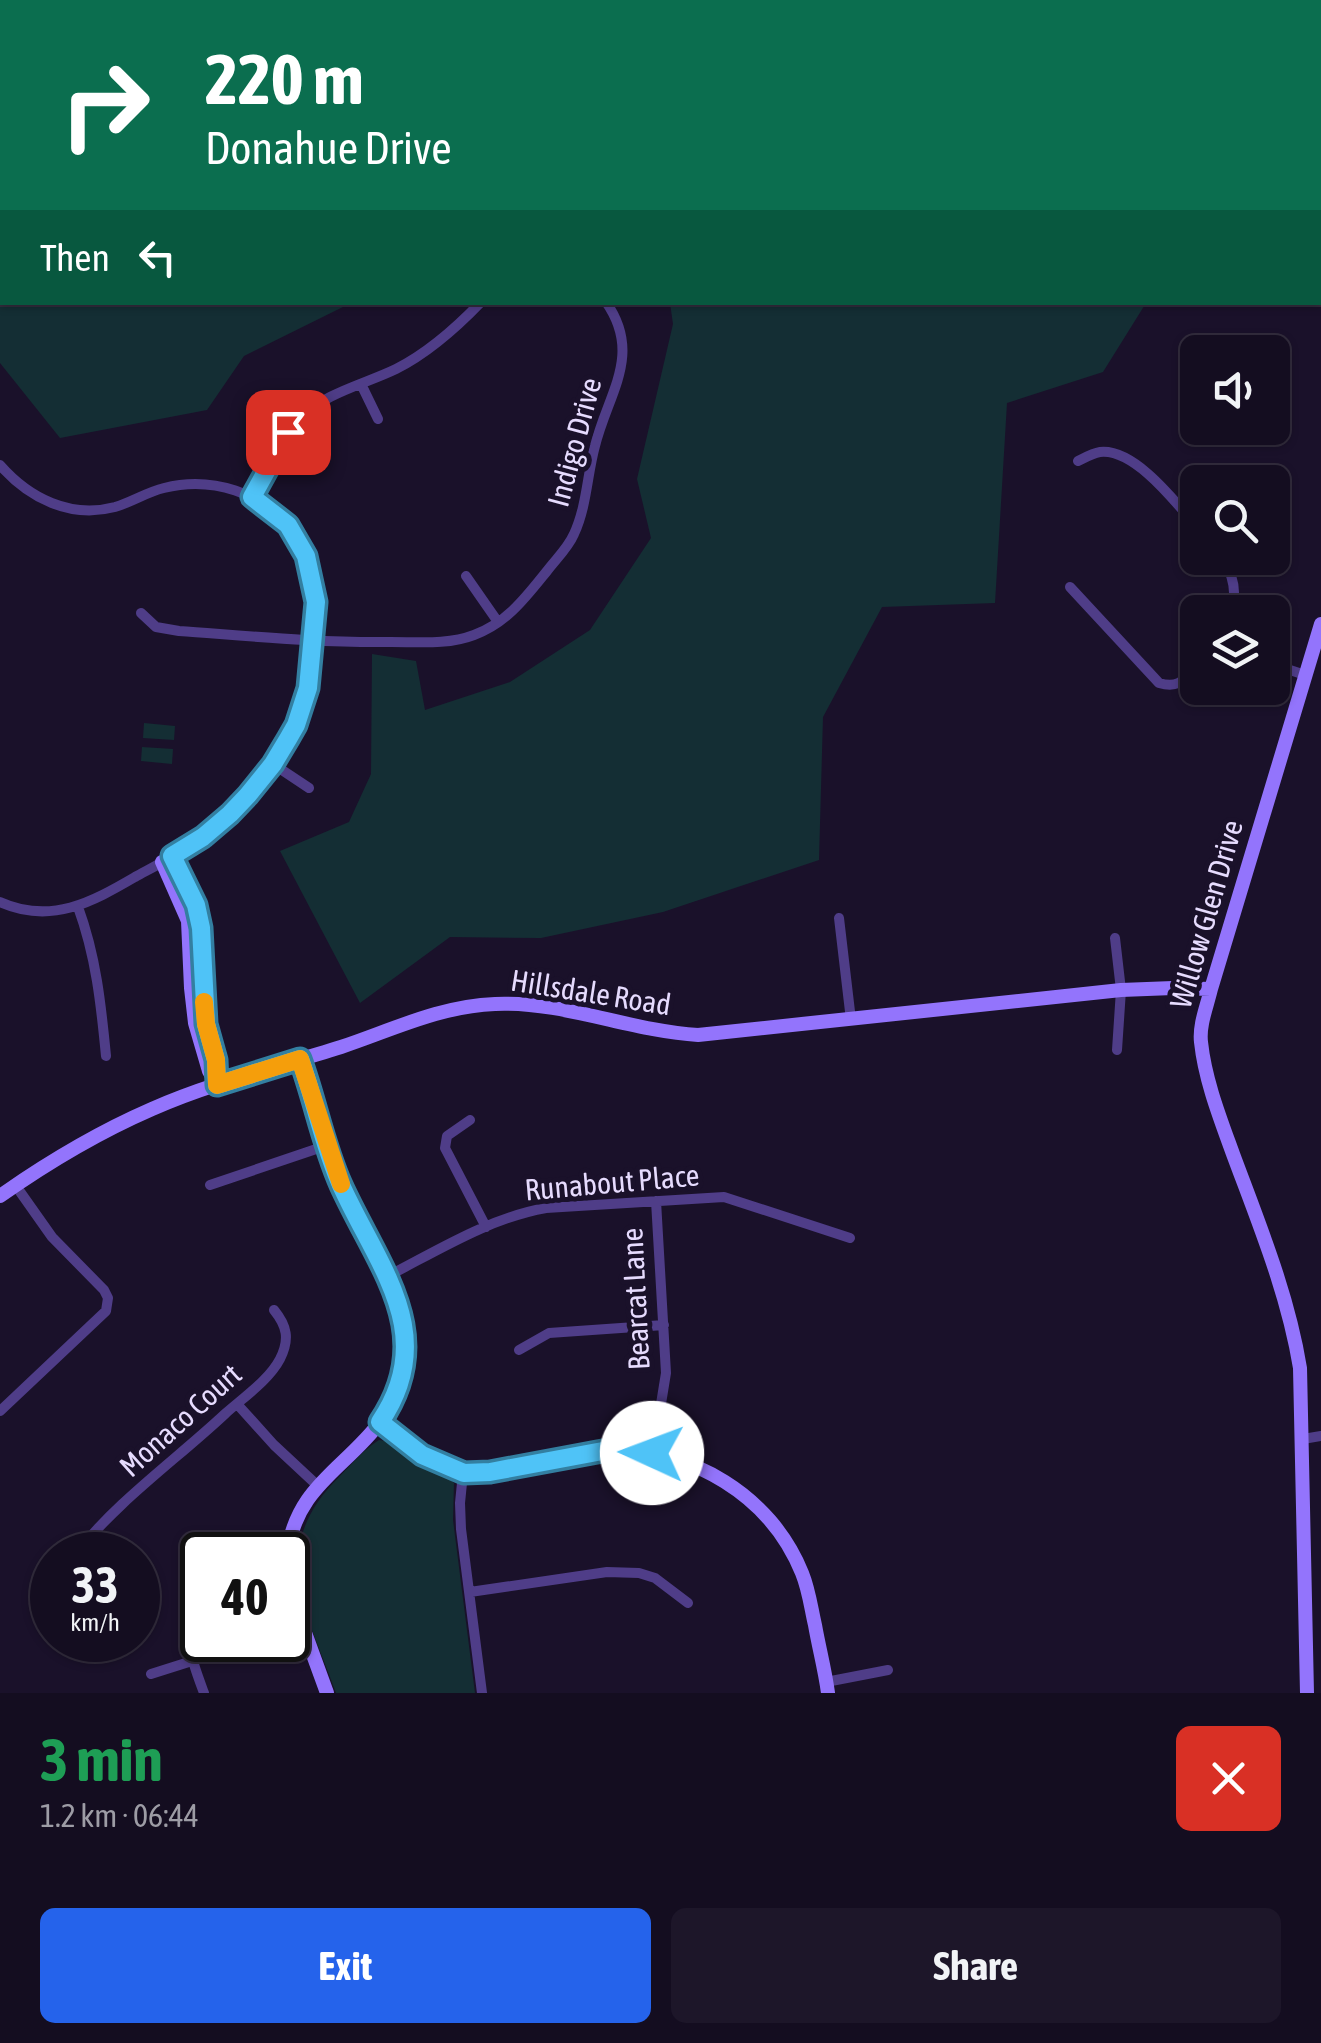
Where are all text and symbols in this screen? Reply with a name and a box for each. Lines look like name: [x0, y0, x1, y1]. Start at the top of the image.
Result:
text: 220 m: [205, 39, 364, 119]
icon: right: [40, 40, 170, 170]
text: Donahue Drive: [205, 122, 452, 174]
icon: left: [130, 230, 185, 285]
text: Then: [40, 236, 110, 279]
map controls: [1180, 335, 1290, 705]
button: sound: [1180, 335, 1290, 445]
street label: Indigo Drive: [540, 374, 608, 510]
pin: [246, 390, 331, 475]
icon: arrive: [261, 405, 316, 460]
button: search: [1180, 465, 1290, 575]
button: layers: [1180, 595, 1290, 705]
street label: Willow Glen Drive: [1163, 816, 1249, 1012]
street label: Hillsdale Road: [509, 963, 673, 1021]
street label: Runabout Place: [523, 1157, 701, 1207]
street label: Bearcat Lane: [614, 1227, 656, 1371]
street label: Monaco Court: [112, 1357, 248, 1483]
position arrow: [600, 1401, 704, 1505]
speed limit sign: 40: [180, 1532, 310, 1662]
text: 33: [71, 1556, 118, 1614]
text: km/h: [70, 1608, 120, 1636]
text: 3 min: [40, 1725, 163, 1794]
button: close: [1176, 1726, 1281, 1831]
text: 1.2 km · 06:44: [40, 1797, 199, 1834]
button: Exit: [40, 1908, 651, 2023]
button: Share: [671, 1908, 1281, 2023]

